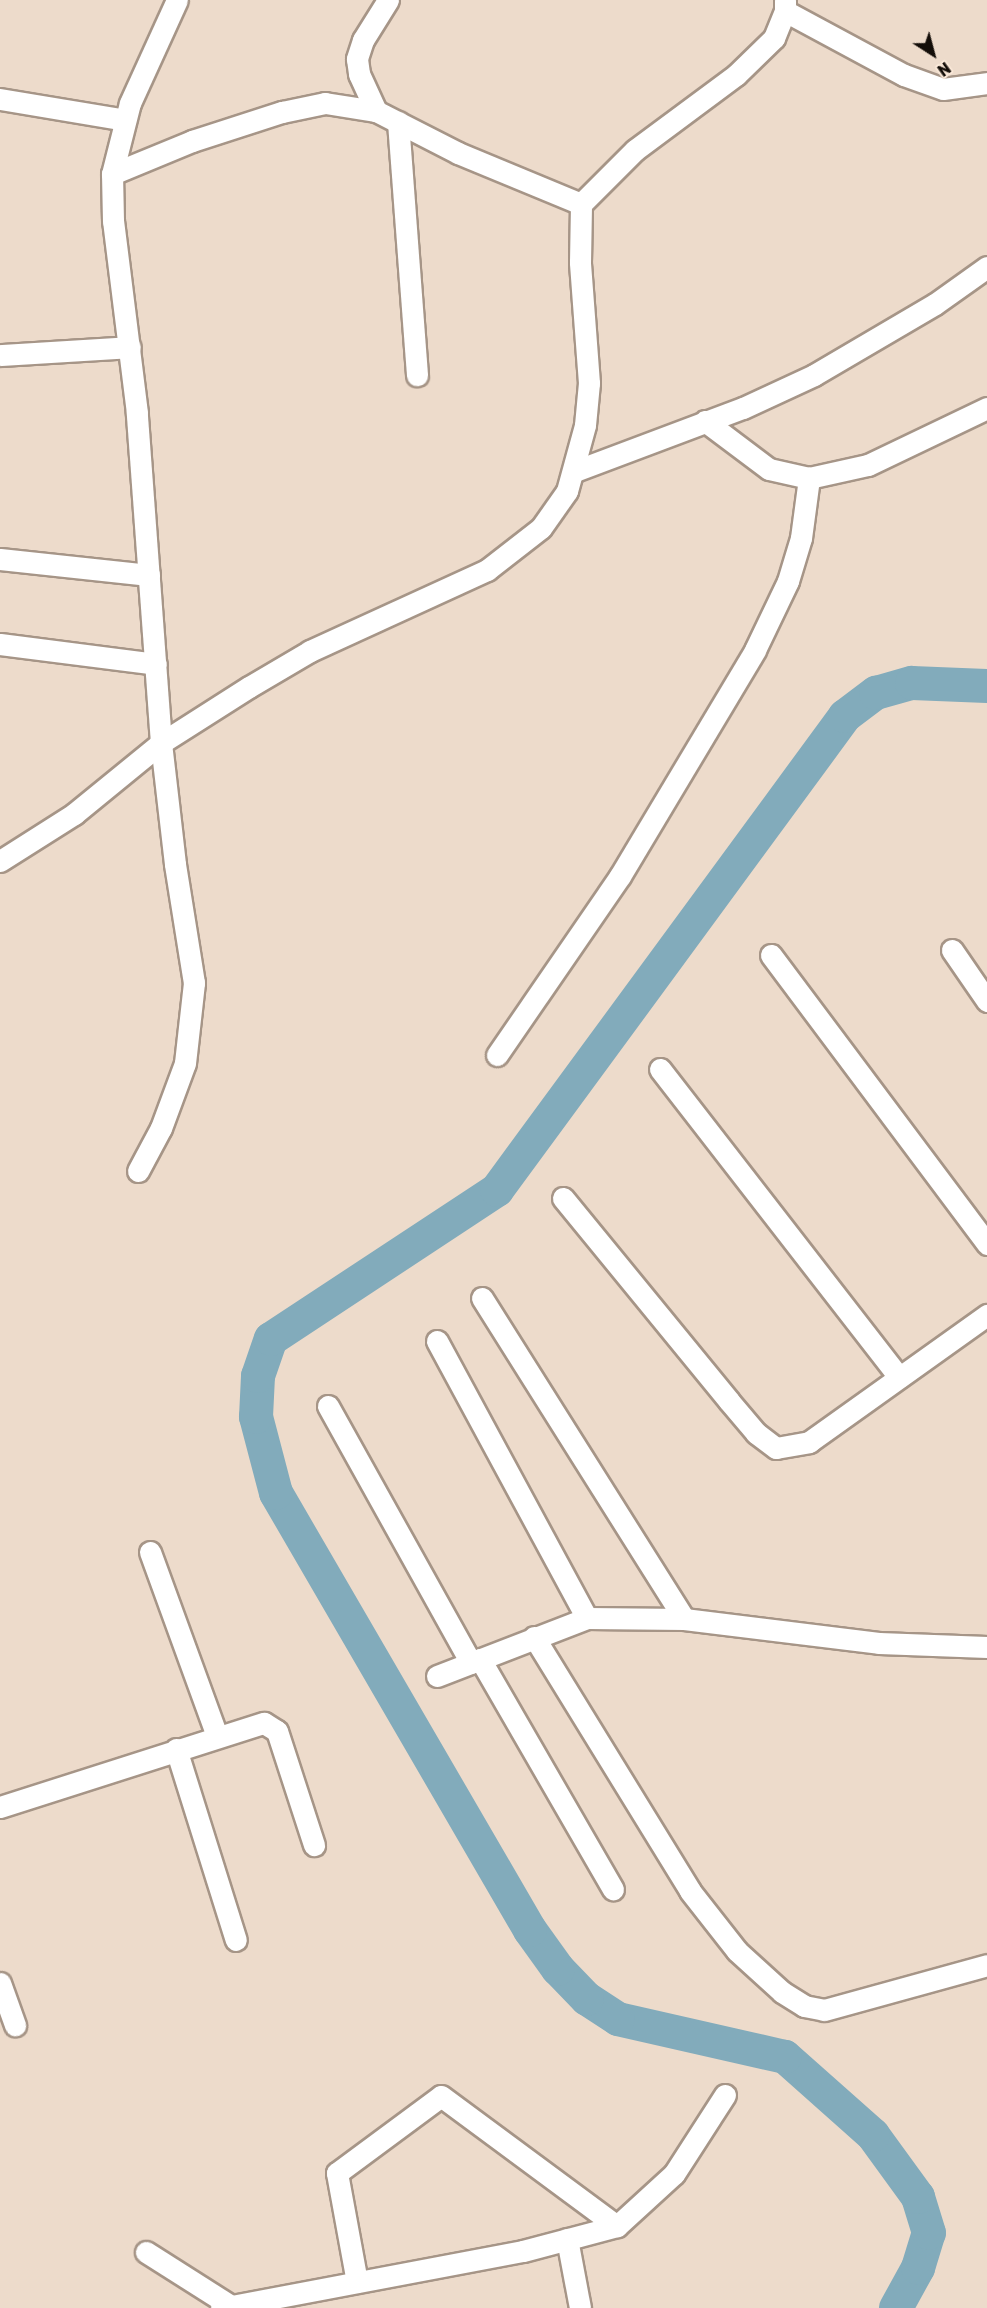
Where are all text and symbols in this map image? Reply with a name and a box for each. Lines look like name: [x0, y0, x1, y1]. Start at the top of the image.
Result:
north arrow: [903, 24, 963, 84]
text: N: [934, 58, 954, 80]

